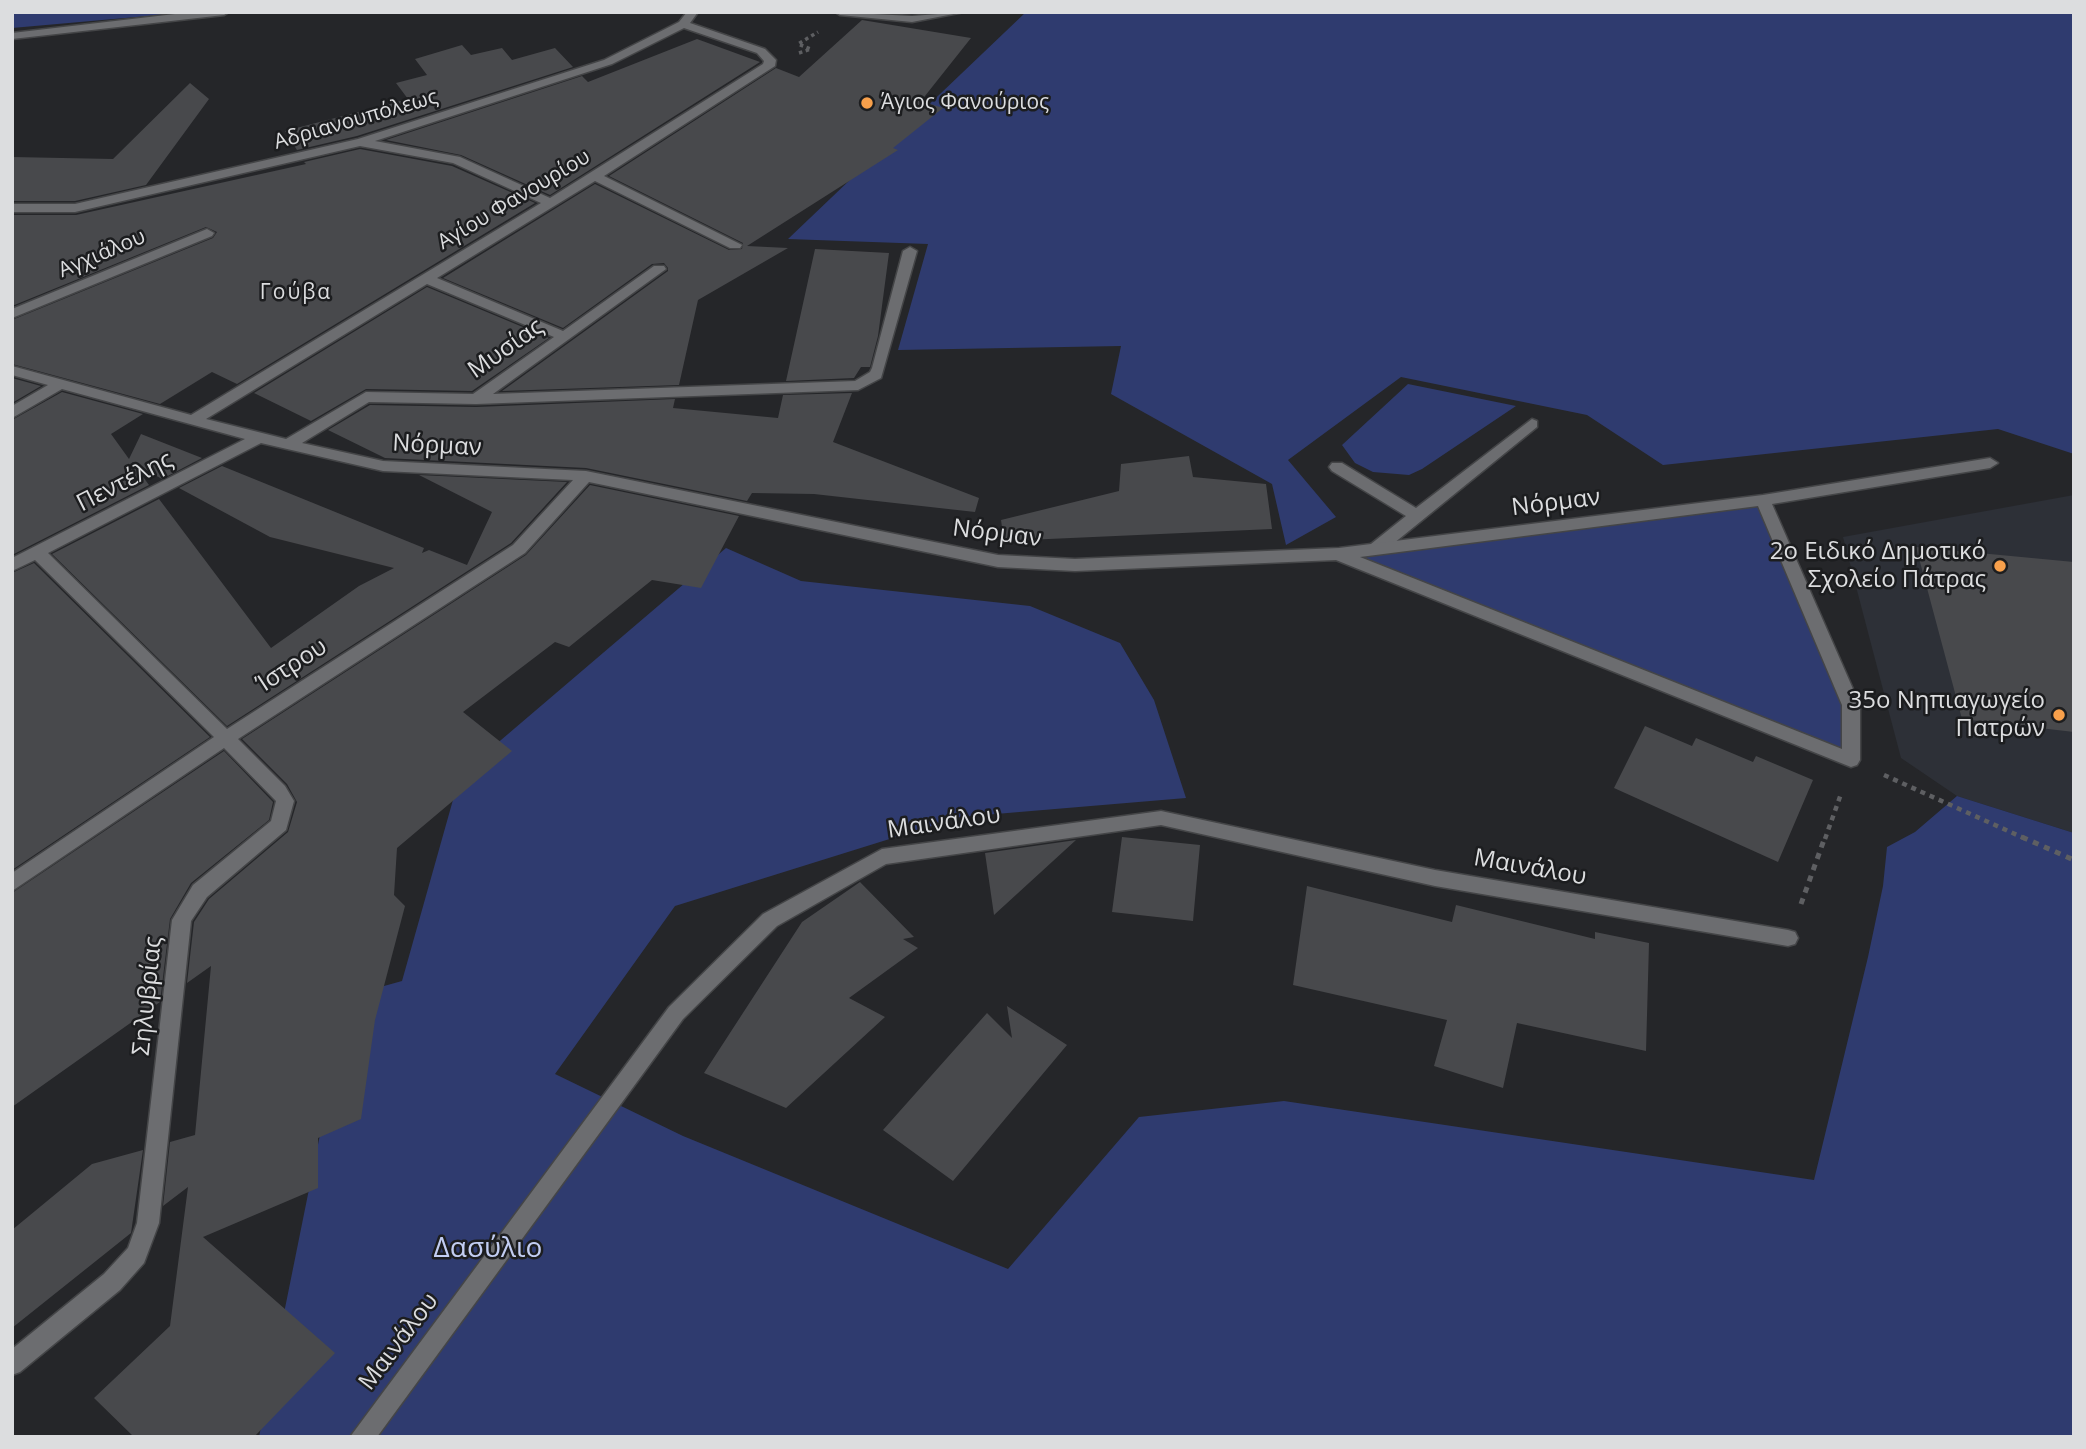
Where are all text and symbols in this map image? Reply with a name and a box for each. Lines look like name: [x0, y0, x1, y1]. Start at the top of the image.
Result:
street label: Αδριανουπόλεως: [271, 85, 441, 155]
place label: Άγιος Φανούριος: [881, 90, 1049, 116]
marker: Άγιος Φανούριος: [859, 95, 875, 111]
street label: Αγίου Φανουρίου: [433, 144, 595, 256]
street label: Αγχιάλου: [55, 224, 149, 284]
district label: Γούβα: [260, 280, 332, 306]
street label: Μυσίας: [463, 313, 549, 385]
street label: Νόρμαν: [392, 429, 482, 463]
street label: Πεντέλης: [72, 446, 178, 518]
street label: Νόρμαν: [1510, 483, 1602, 523]
street label: Νόρμαν: [951, 514, 1043, 554]
place label: 2ο Ειδικό Δημοτικό Σχολείο Πάτρας: [1770, 538, 1986, 594]
marker: 2ο Ειδικό Δημοτικό Σχολείο Πάτρας: [1992, 558, 2008, 574]
street label: Ίστρου: [251, 633, 333, 699]
place label: 35ο Νηπιαγωγείο Πατρών: [1849, 687, 2045, 743]
marker: 35ο Νηπιαγωγείο Πατρών: [2051, 707, 2067, 723]
street label: Μαινάλου: [886, 801, 1002, 845]
street label: Μαινάλου: [1471, 844, 1589, 892]
street label: Σηλυβρίας: [127, 935, 169, 1057]
park label: Δασύλιο: [434, 1232, 542, 1266]
street label: Μαινάλου: [353, 1288, 445, 1396]

